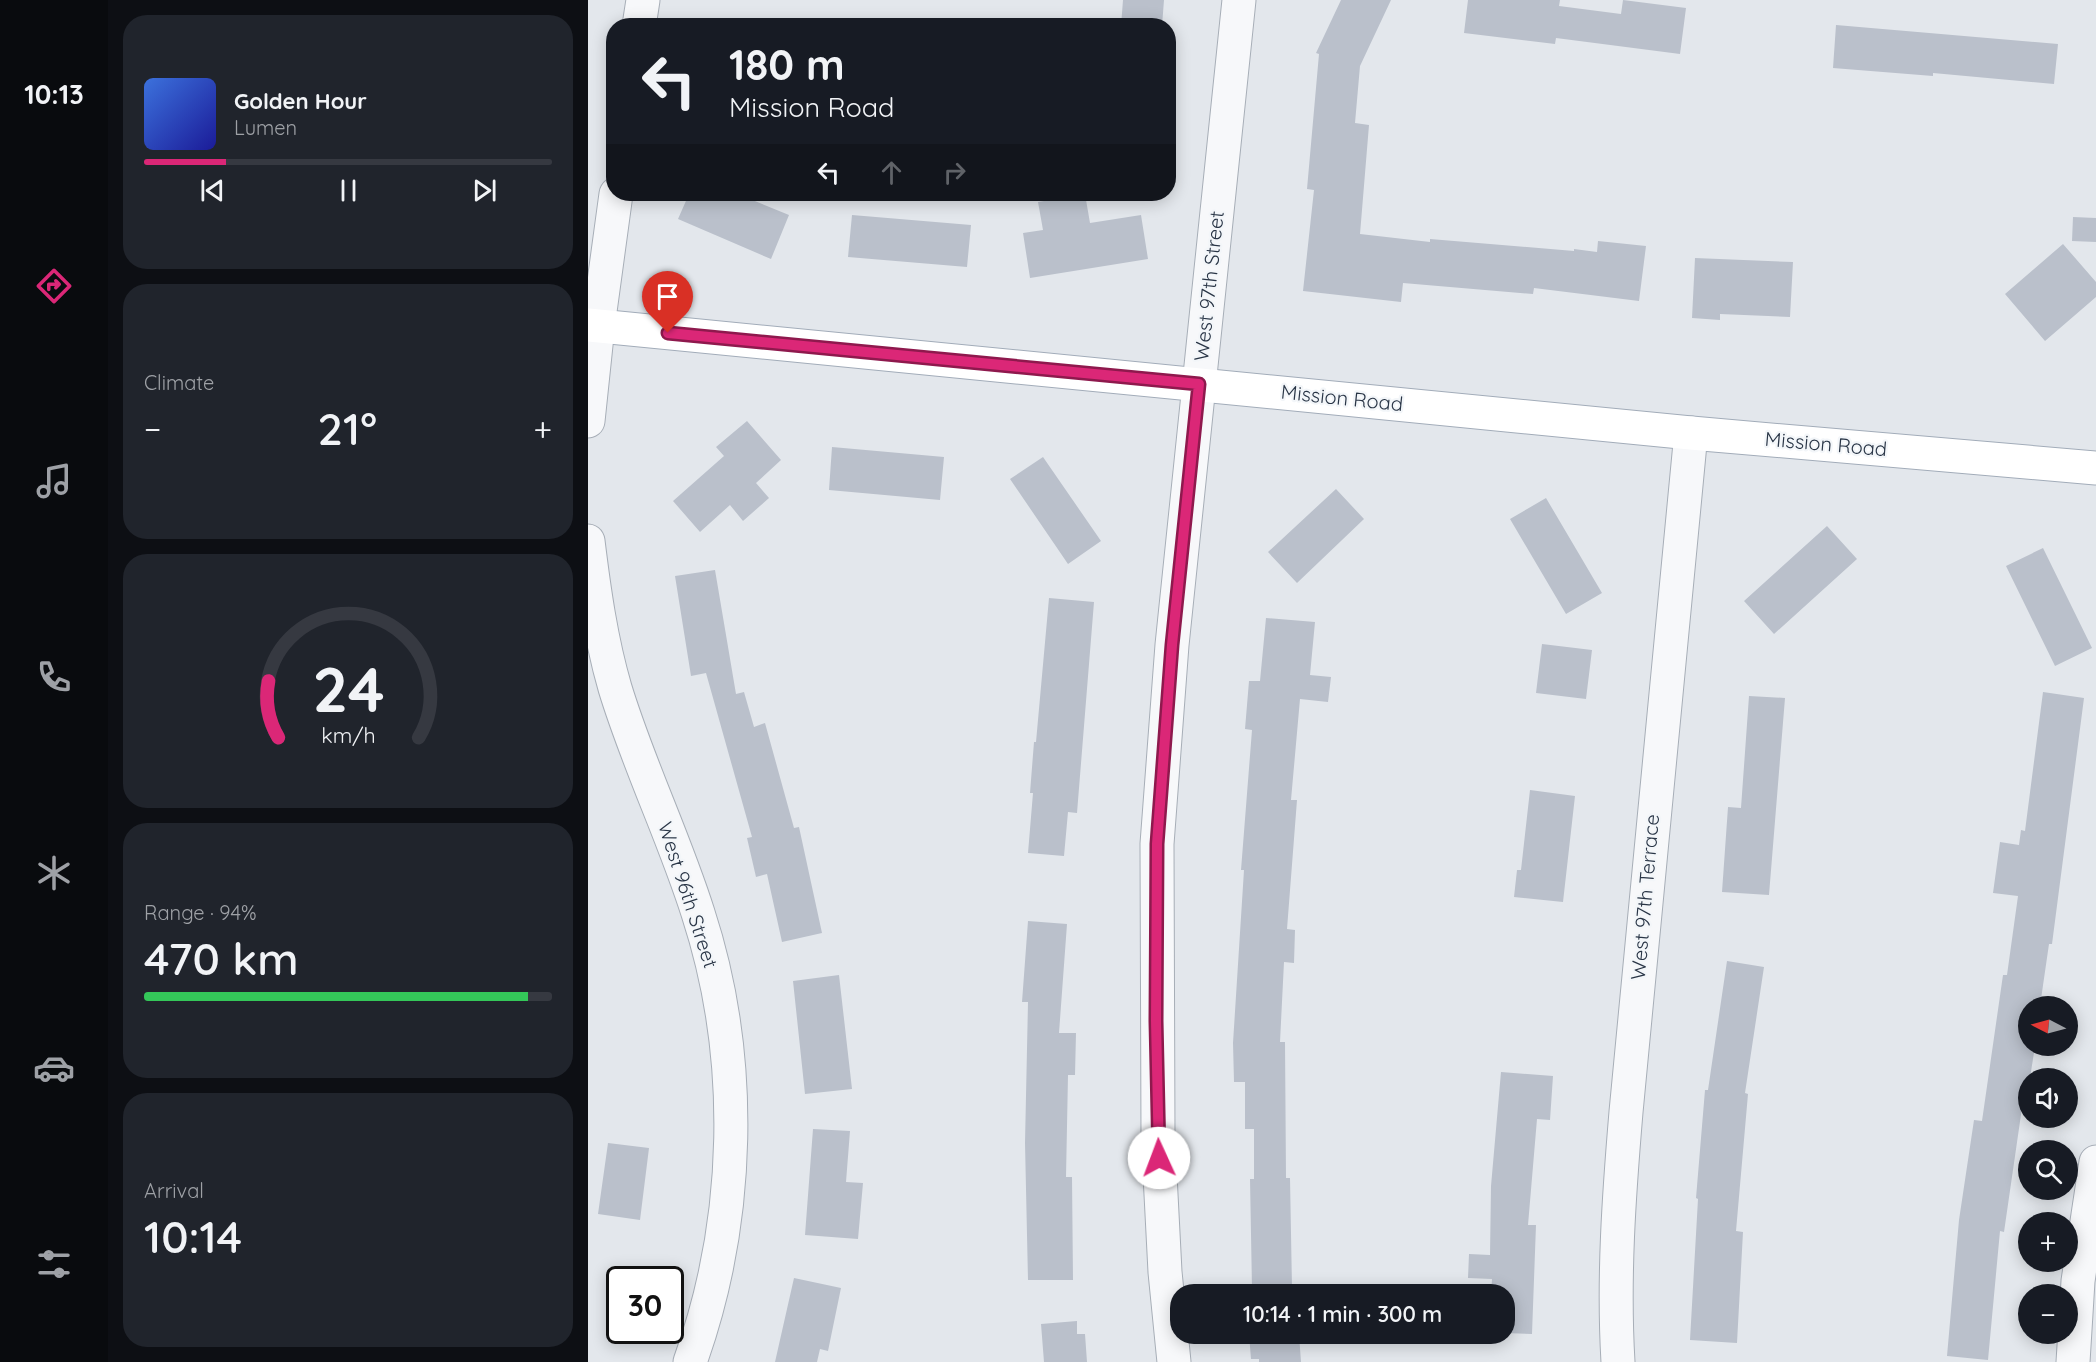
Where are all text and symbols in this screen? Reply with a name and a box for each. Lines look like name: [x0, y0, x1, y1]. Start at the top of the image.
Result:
text: 180 m: [729, 38, 845, 91]
icon: left: [630, 42, 708, 120]
text: 10:13: [24, 77, 84, 111]
text: Golden Hour: [234, 87, 367, 115]
text: Mission Road: [729, 90, 894, 124]
text: Lumen: [234, 115, 297, 140]
icon: left: [812, 156, 845, 189]
icon: ahead: [875, 156, 908, 189]
icon: right: [938, 156, 971, 189]
icon: previous: [196, 174, 229, 207]
icon: pause: [332, 174, 365, 207]
icon: next: [468, 174, 501, 207]
street label: West 97th Street: [1188, 209, 1229, 362]
icon: directions: [33, 265, 75, 307]
pin: [642, 271, 693, 333]
icon: arrive: [651, 280, 684, 313]
text: Climate: [144, 370, 214, 395]
street label: Mission Road: [1280, 379, 1404, 416]
text: 21°: [318, 400, 377, 456]
text: −: [144, 408, 161, 449]
text: +: [533, 408, 552, 449]
street label: Mission Road: [1764, 426, 1888, 461]
icon: music: [33, 460, 75, 502]
text: 24: [312, 650, 384, 728]
icon: phone: [33, 656, 75, 698]
text: km/h: [321, 722, 375, 748]
street label: West 97th Terrace: [1625, 813, 1664, 981]
street label: West 96th Street: [653, 819, 724, 971]
icon: climate: [33, 852, 75, 894]
text: Range · 94%: [144, 900, 257, 925]
text: 470 km: [144, 930, 299, 986]
north arrow: [2018, 996, 2078, 1056]
map controls: [2018, 996, 2078, 1344]
icon: car: [33, 1047, 75, 1089]
button: sound: [2018, 1068, 2078, 1128]
position arrow: [1127, 1126, 1191, 1190]
button: search: [2018, 1140, 2078, 1200]
text: Arrival: [144, 1178, 204, 1203]
text: 10:14: [144, 1208, 242, 1264]
button: +: [2018, 1212, 2078, 1272]
icon: filters: [33, 1243, 75, 1285]
speed limit sign: 30: [606, 1266, 684, 1344]
button: −: [2018, 1284, 2078, 1344]
text: 10:14 · 1 min · 300 m: [1243, 1300, 1442, 1328]

